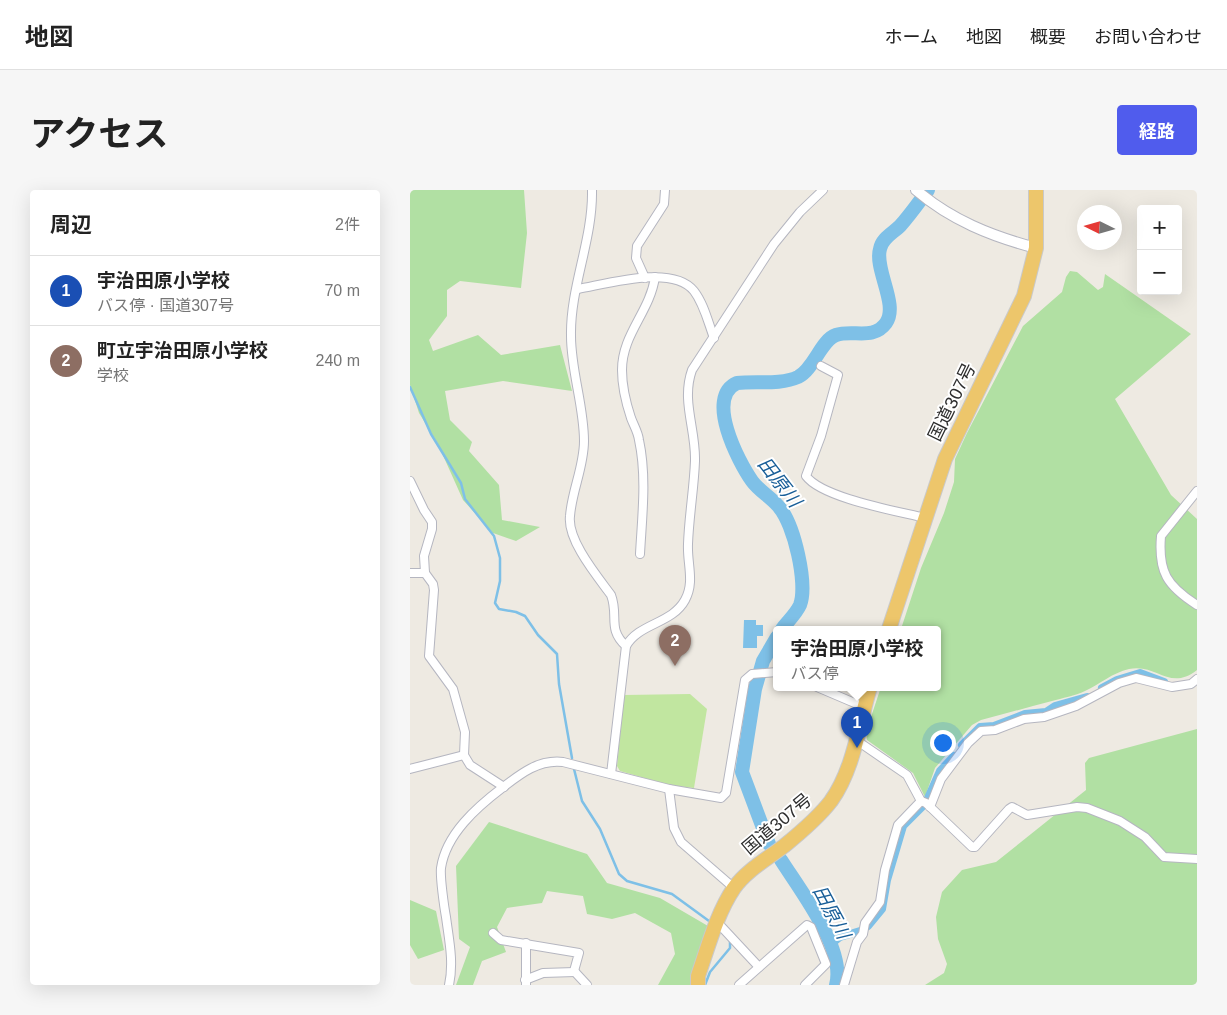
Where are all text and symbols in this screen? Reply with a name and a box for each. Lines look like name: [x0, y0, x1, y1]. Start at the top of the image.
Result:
text: 地図: [25, 23, 73, 50]
text: ホーム: [885, 27, 938, 47]
text: 地図: [966, 27, 1002, 47]
text: 概要: [1030, 27, 1066, 47]
text: お問い合わせ: [1094, 27, 1202, 47]
button: 経路: [1117, 105, 1197, 155]
text: アクセス: [30, 114, 168, 153]
north arrow: [1077, 205, 1122, 250]
map controls: [1137, 205, 1182, 295]
button: +: [1137, 205, 1182, 250]
text: 周辺: [50, 213, 92, 236]
text: 2件: [335, 216, 360, 233]
button: −: [1137, 250, 1182, 295]
text: 宇治田原小学校: [97, 270, 230, 291]
text: 1: [62, 282, 70, 299]
text: 70 m: [324, 282, 360, 299]
text: バス停 · 国道307号: [97, 297, 234, 314]
text: 町立宇治田原小学校: [97, 340, 268, 361]
text: 2: [62, 352, 70, 369]
text: 240 m: [316, 352, 360, 369]
street label: 国道307号: [925, 360, 979, 444]
text: 学校: [97, 367, 129, 384]
water label: 田原川: [754, 453, 807, 513]
pin: 2: [659, 625, 691, 666]
popup: [773, 626, 941, 691]
text: 宇治田原小学校: [790, 638, 924, 659]
text: バス停: [790, 665, 839, 682]
pin: 1: [841, 707, 873, 748]
your location: [930, 730, 956, 756]
street label: 国道307号: [738, 789, 816, 859]
water label: 田原川: [809, 882, 855, 944]

